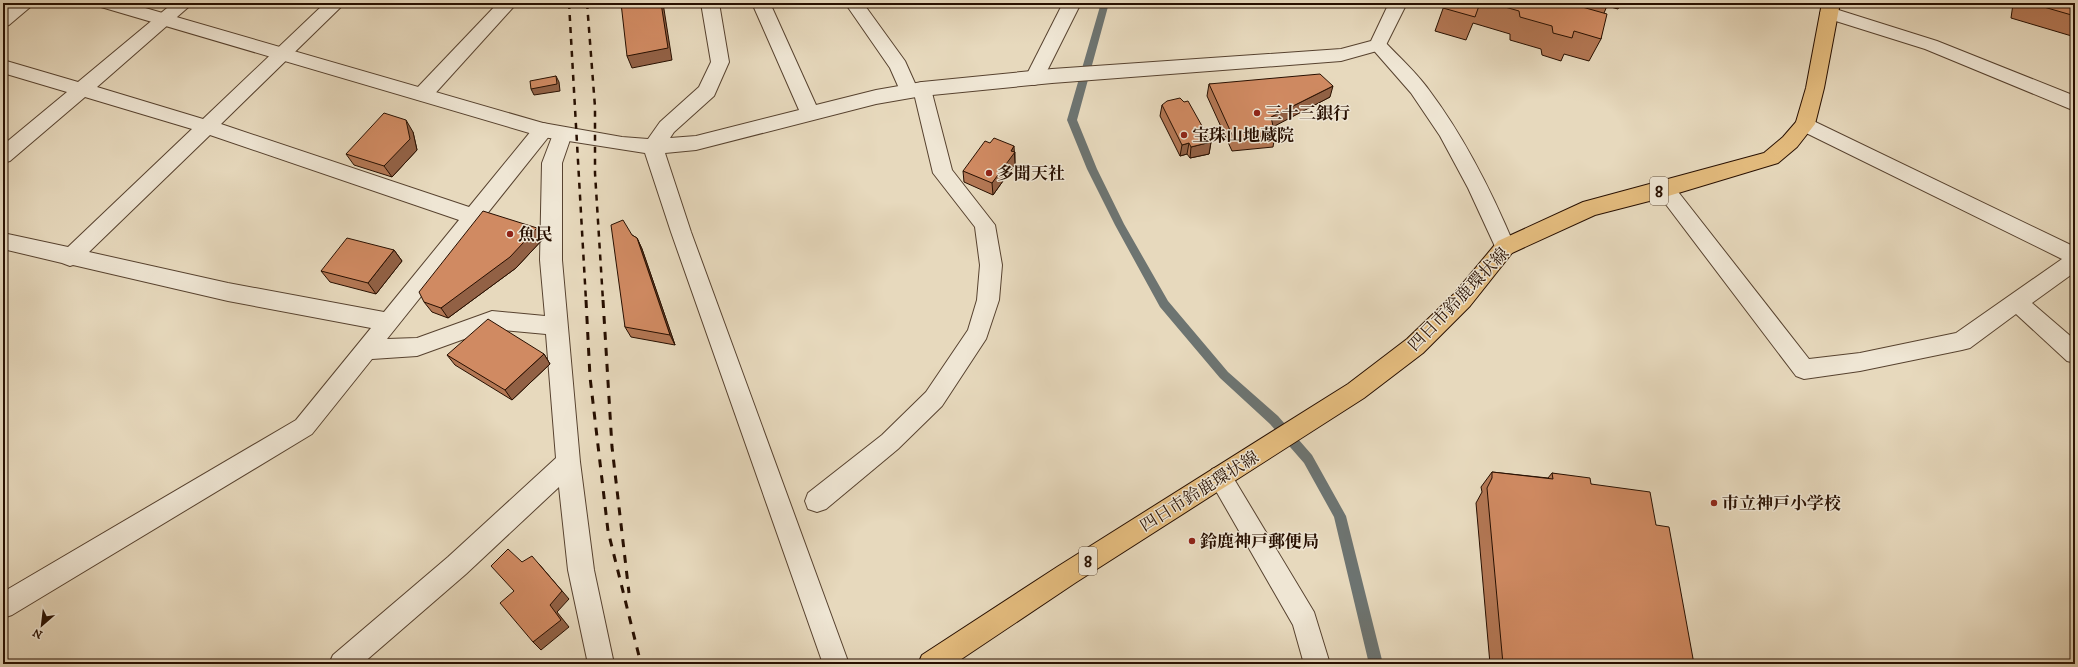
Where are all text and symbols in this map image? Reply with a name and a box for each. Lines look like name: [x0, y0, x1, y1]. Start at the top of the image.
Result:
place label: 三十三銀行: [1265, 103, 1350, 125]
marker: 三十三銀行: [1252, 108, 1262, 118]
place label: 宝珠山地蔵院: [1192, 125, 1294, 147]
marker: 宝珠山地蔵院: [1179, 130, 1189, 140]
place label: 多聞天社: [997, 163, 1065, 185]
marker: 多聞天社: [984, 168, 994, 178]
road number: 8: [1650, 177, 1668, 205]
place label: 魚民: [518, 224, 552, 246]
marker: 魚民: [505, 229, 515, 239]
street label: 四日市鈴鹿環状線: [1404, 243, 1514, 356]
street label: 四日市鈴鹿環状線: [1136, 446, 1263, 537]
place label: 市立神戸小学校: [1722, 493, 1841, 515]
marker: 市立神戸小学校: [1709, 498, 1719, 508]
place label: 鈴鹿神戸郵便局: [1200, 531, 1319, 553]
marker: 鈴鹿神戸郵便局: [1187, 536, 1197, 546]
road number: 8: [1079, 547, 1097, 575]
north arrow: [22, 605, 62, 645]
text: N: [31, 625, 45, 641]

